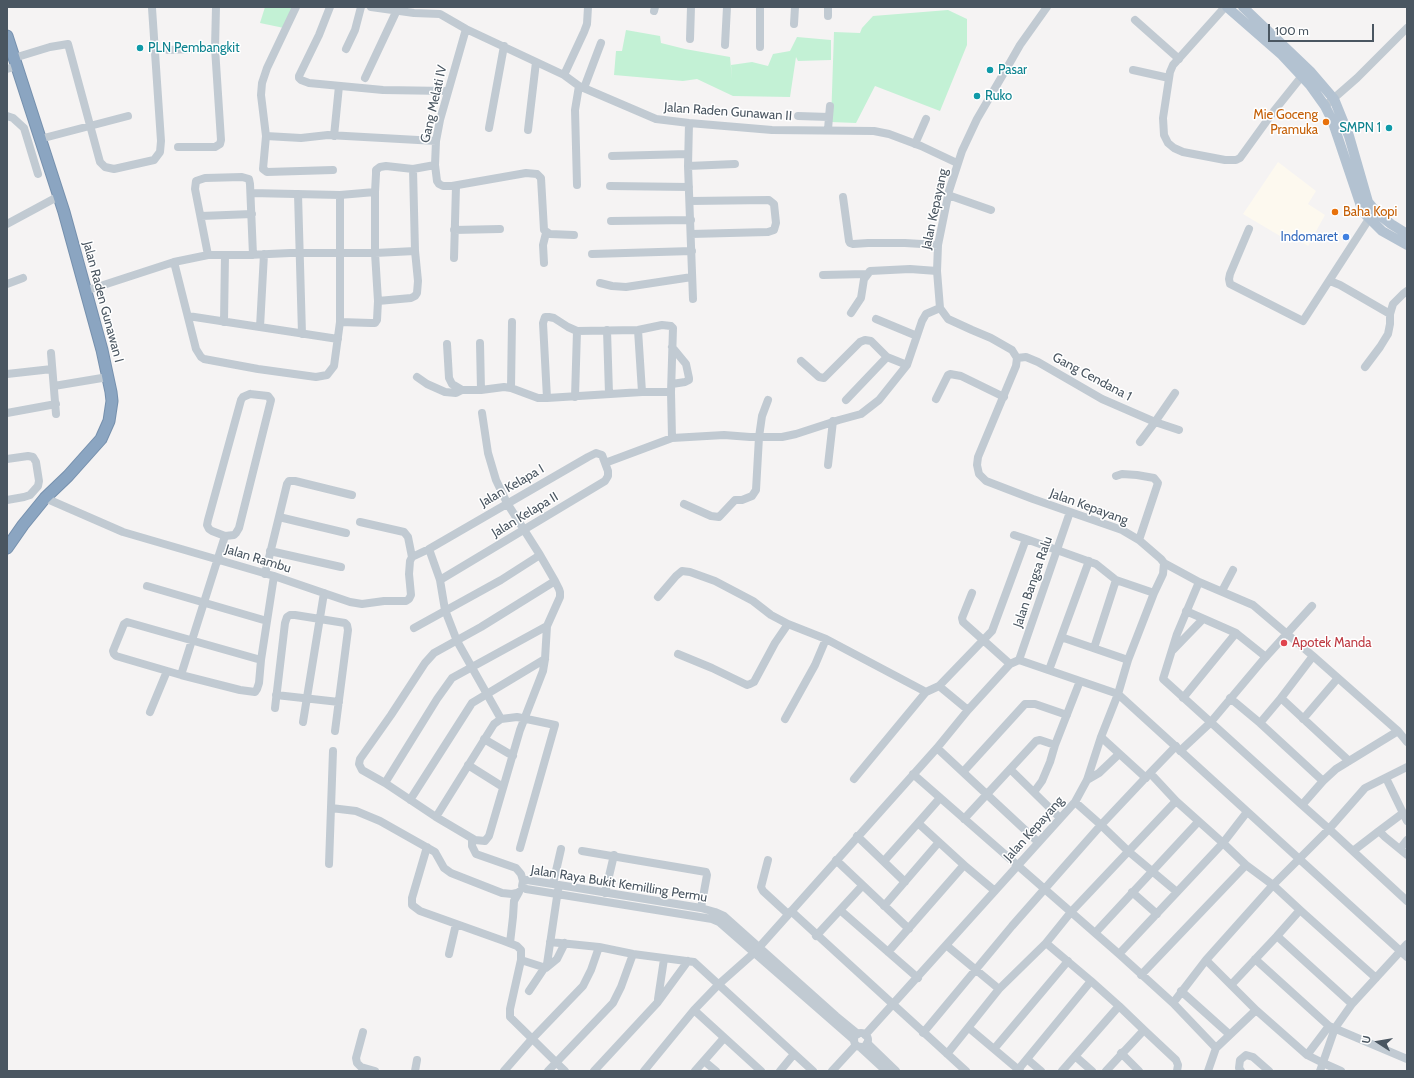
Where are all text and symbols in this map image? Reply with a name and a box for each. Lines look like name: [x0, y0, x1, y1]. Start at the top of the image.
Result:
scale bar: [1270, 16, 1376, 42]
text: 100 m: [1275, 23, 1309, 38]
place label: PLN Pembangkit: [148, 40, 240, 56]
marker: PLN Pembangkit: [135, 43, 145, 53]
place label: Pasar: [998, 62, 1027, 78]
street label: Gang Melati IV: [417, 64, 451, 144]
marker: Pasar: [985, 65, 995, 75]
place label: Ruko: [985, 88, 1012, 104]
marker: Ruko: [972, 91, 982, 101]
street label: Jalan Raden Gunawan II: [663, 100, 793, 124]
place label: Mie Goceng Pramuka: [1253, 107, 1318, 138]
marker: Mie Goceng Pramuka: [1321, 117, 1331, 127]
place label: SMPN 1: [1339, 120, 1381, 136]
marker: SMPN 1: [1384, 123, 1394, 133]
street label: Jalan Kepayang: [919, 167, 951, 251]
place label: Baha Kopi: [1343, 204, 1397, 220]
marker: Baha Kopi: [1330, 207, 1340, 217]
place label: Indomaret: [1281, 229, 1338, 245]
marker: Indomaret: [1341, 232, 1351, 242]
street label: Jalan Raden Gunawan I: [79, 240, 127, 364]
street label: Gang Cendana 1: [1050, 350, 1134, 404]
street label: Jalan Kelapa I: [477, 461, 547, 511]
street label: Jalan Kepayang: [1048, 486, 1130, 528]
street label: Jalan Kelapa II: [489, 489, 561, 541]
street label: Jalan Bangsa Ralu: [1010, 534, 1056, 630]
street label: Jalan Rambu: [223, 542, 293, 576]
place label: Apotek Manda: [1292, 635, 1371, 651]
marker: Apotek Manda: [1279, 638, 1289, 648]
street label: Jalan Kepayang: [1001, 793, 1067, 865]
street label: Jalan Raya Bukit Kemilling Permu: [530, 862, 708, 906]
north arrow: [1358, 1022, 1398, 1062]
text: U: [1359, 1034, 1374, 1045]

